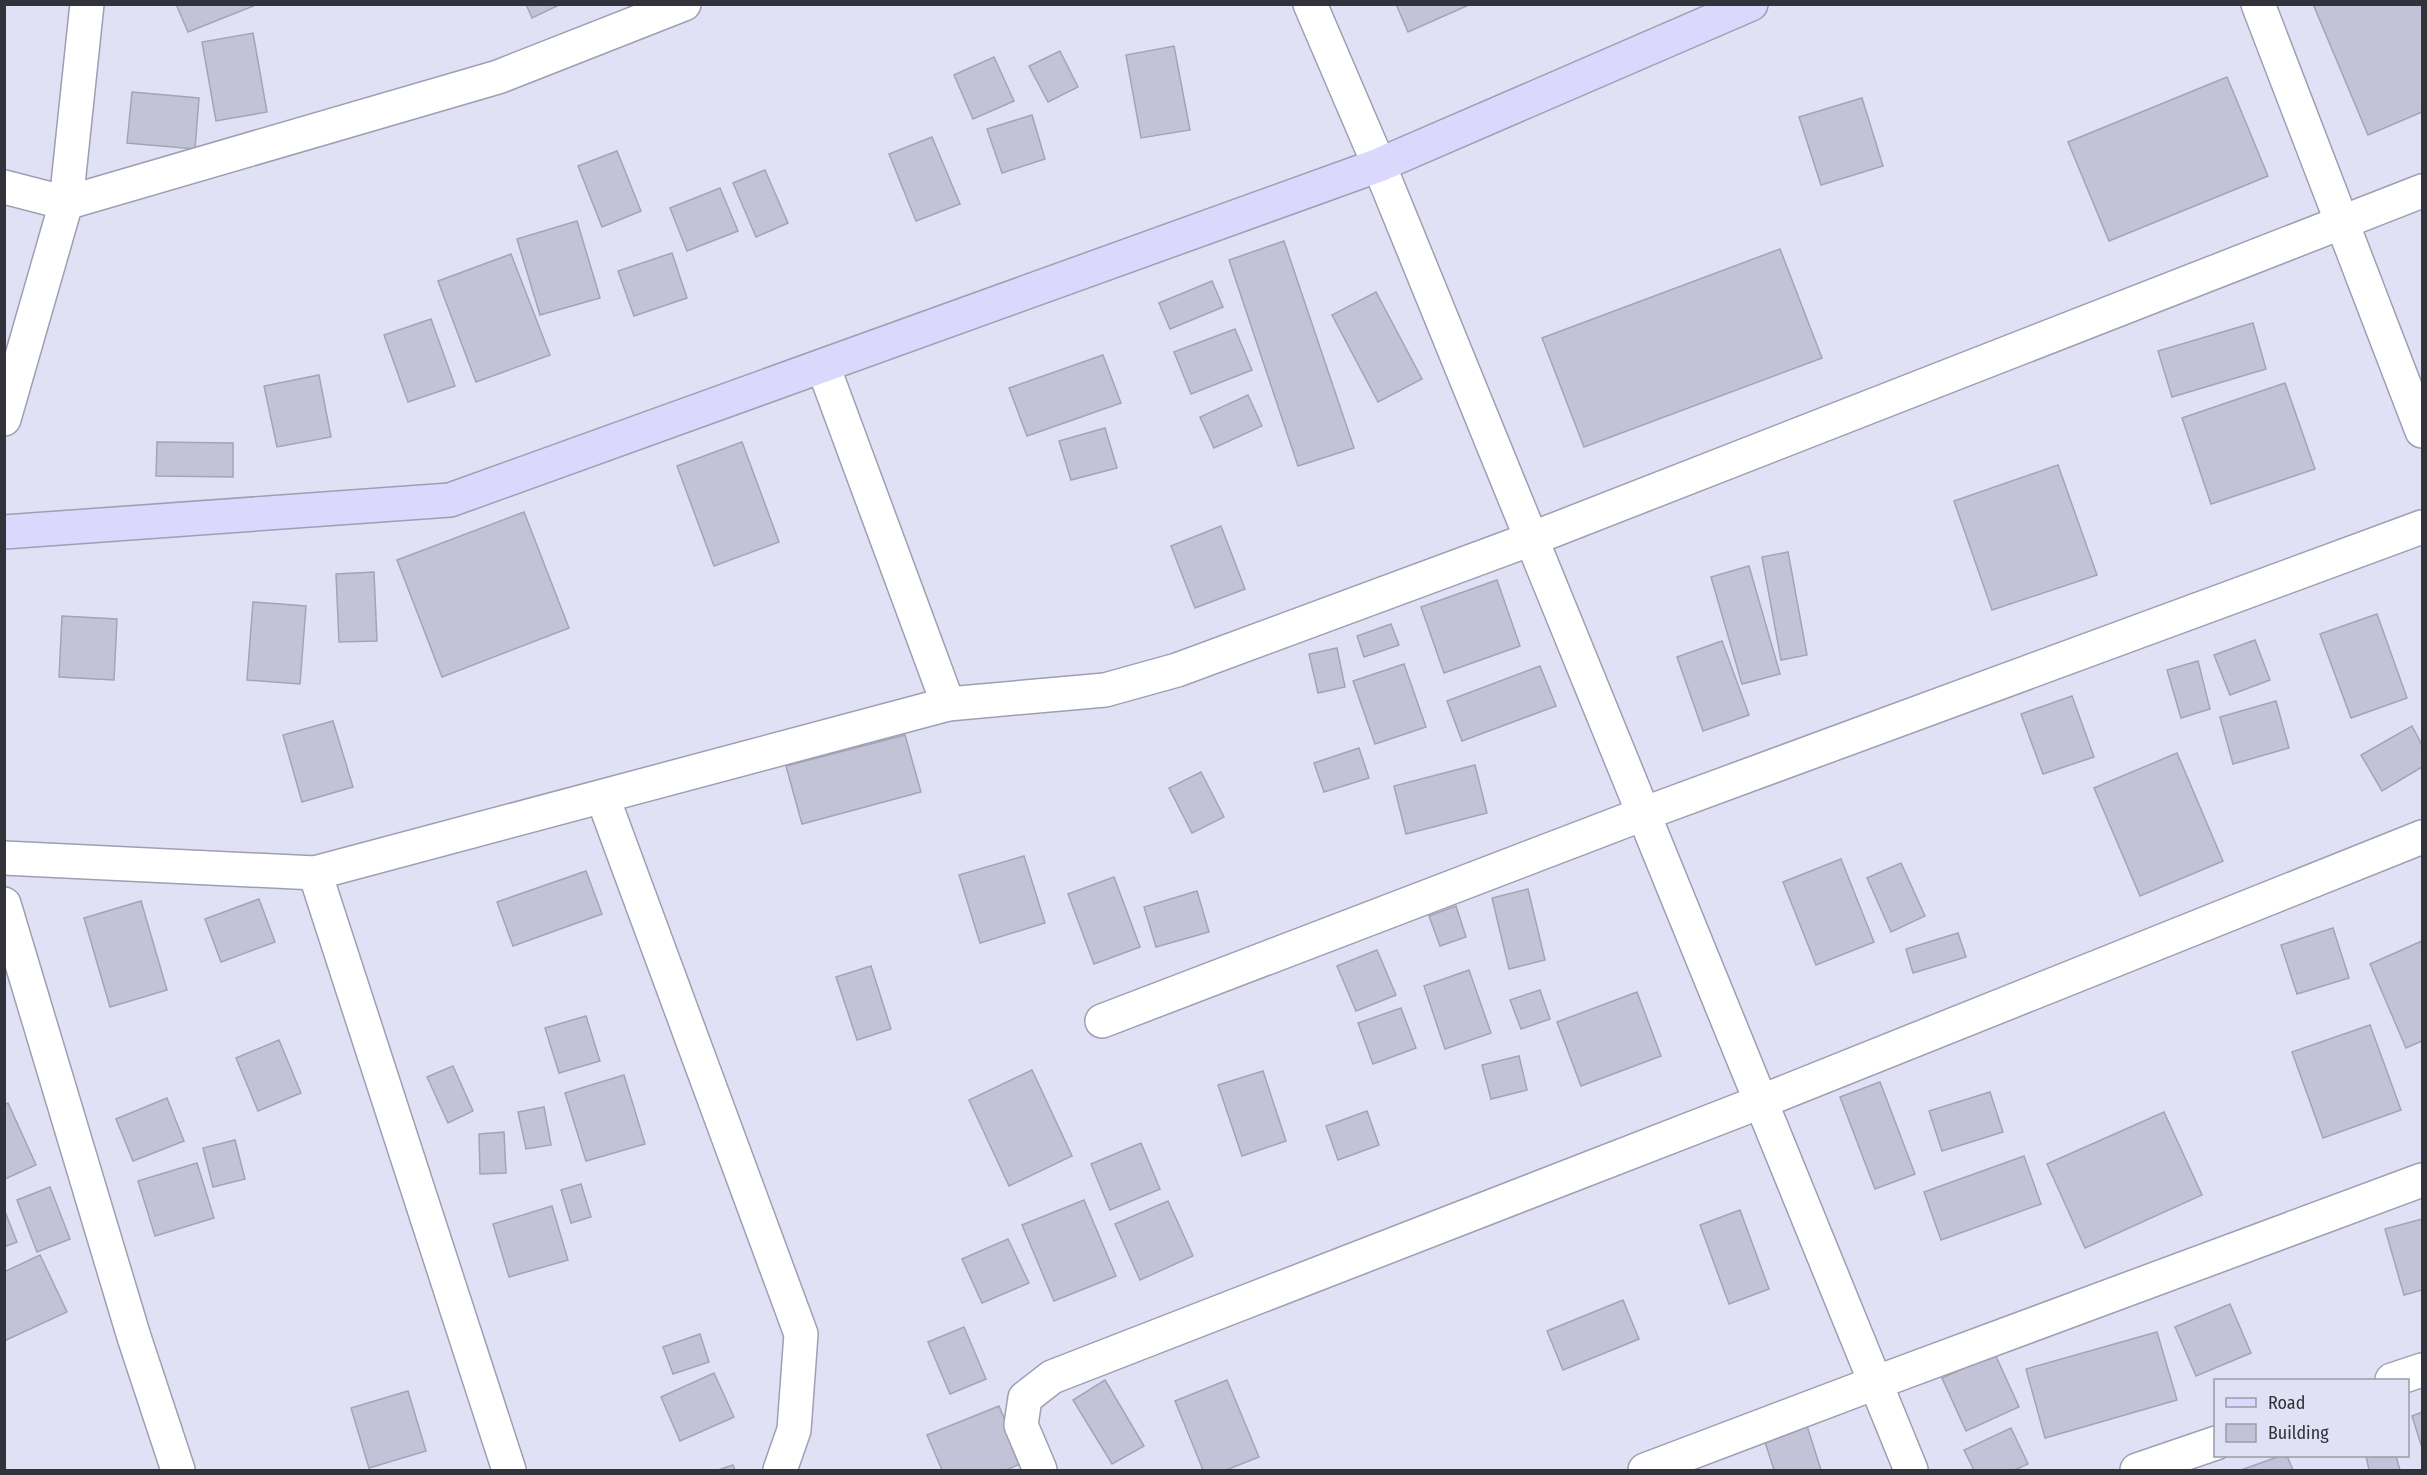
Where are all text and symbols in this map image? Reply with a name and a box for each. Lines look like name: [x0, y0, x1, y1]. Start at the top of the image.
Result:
legend: [2214, 1379, 2409, 1457]
text: Road: [2268, 1392, 2305, 1414]
text: Building: [2268, 1422, 2329, 1444]

